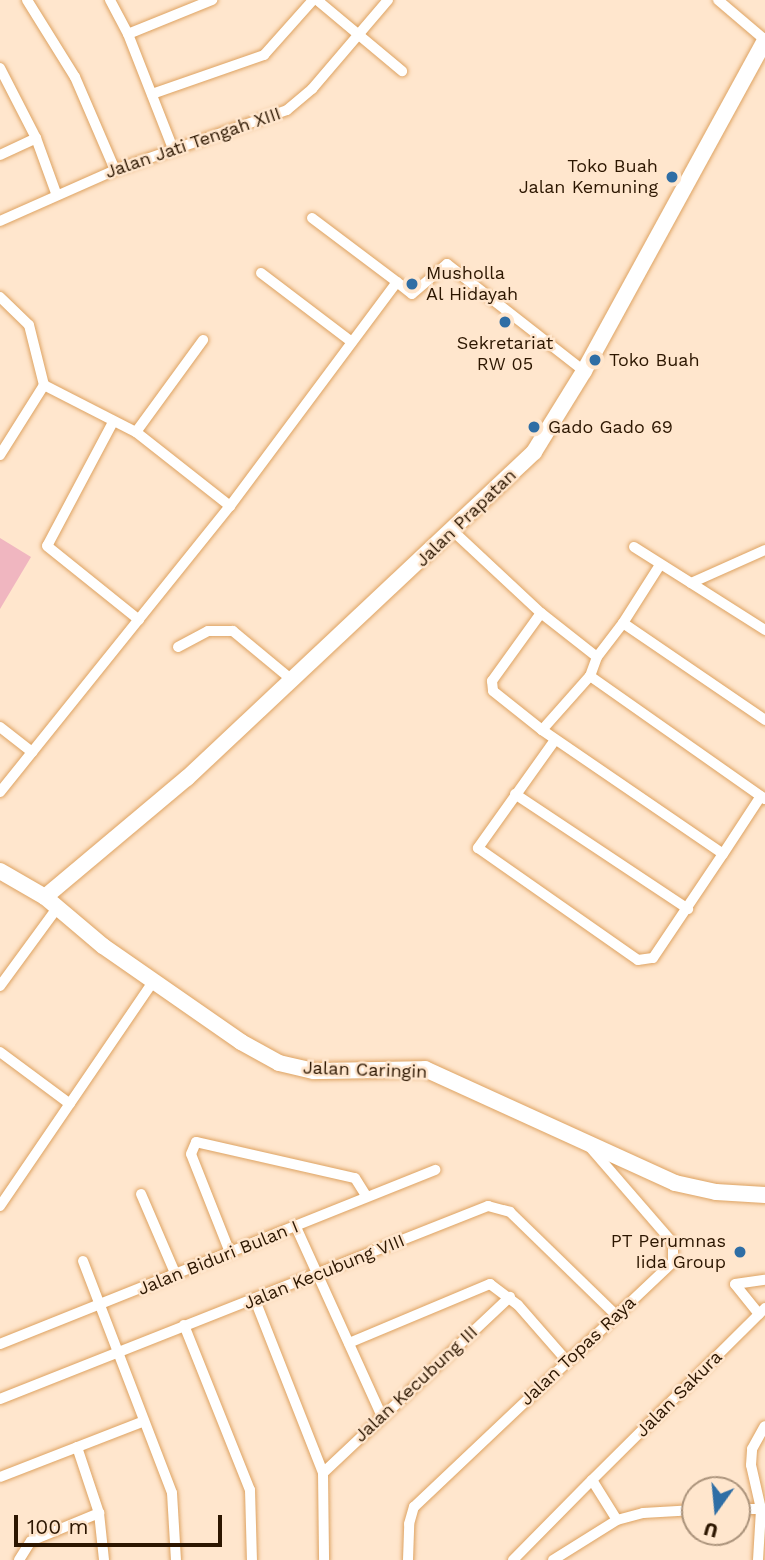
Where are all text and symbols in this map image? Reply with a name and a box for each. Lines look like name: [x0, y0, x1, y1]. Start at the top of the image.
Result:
street label: Jalan Jati Tengah XIII: [102, 103, 284, 183]
place label: Toko Buah Jalan Kemuning: [519, 156, 658, 198]
marker: Toko Buah Jalan Kemuning: [664, 169, 680, 185]
place label: Musholla Al Hidayah: [426, 263, 519, 306]
marker: Musholla Al Hidayah: [404, 276, 420, 292]
marker: Sekretariat RW 05: [497, 314, 513, 330]
place label: Sekretariat RW 05: [457, 333, 553, 376]
place label: Toko Buah: [609, 349, 700, 371]
marker: Toko Buah: [587, 352, 603, 368]
place label: Gado Gado 69: [548, 416, 673, 438]
marker: Gado Gado 69: [526, 419, 542, 435]
street label: Jalan Prapatan: [411, 465, 521, 571]
street label: Jalan Caringin: [302, 1057, 428, 1083]
street label: Jalan Biduri Bulan I: [134, 1216, 302, 1300]
street label: Jalan Kecubung VIII: [240, 1230, 408, 1314]
place label: PT Perumnas Iida Group: [610, 1231, 726, 1274]
marker: PT Perumnas Iida Group: [732, 1244, 748, 1260]
street label: Jalan Topas Raya: [516, 1292, 640, 1410]
street label: Jalan Kecubung III: [350, 1321, 482, 1447]
street label: Jalan Sakura: [631, 1346, 727, 1442]
north arrow: [681, 1476, 751, 1546]
scale bar: [18, 1500, 226, 1544]
text: 100 m: [27, 1514, 89, 1539]
text: U: [701, 1517, 720, 1543]

